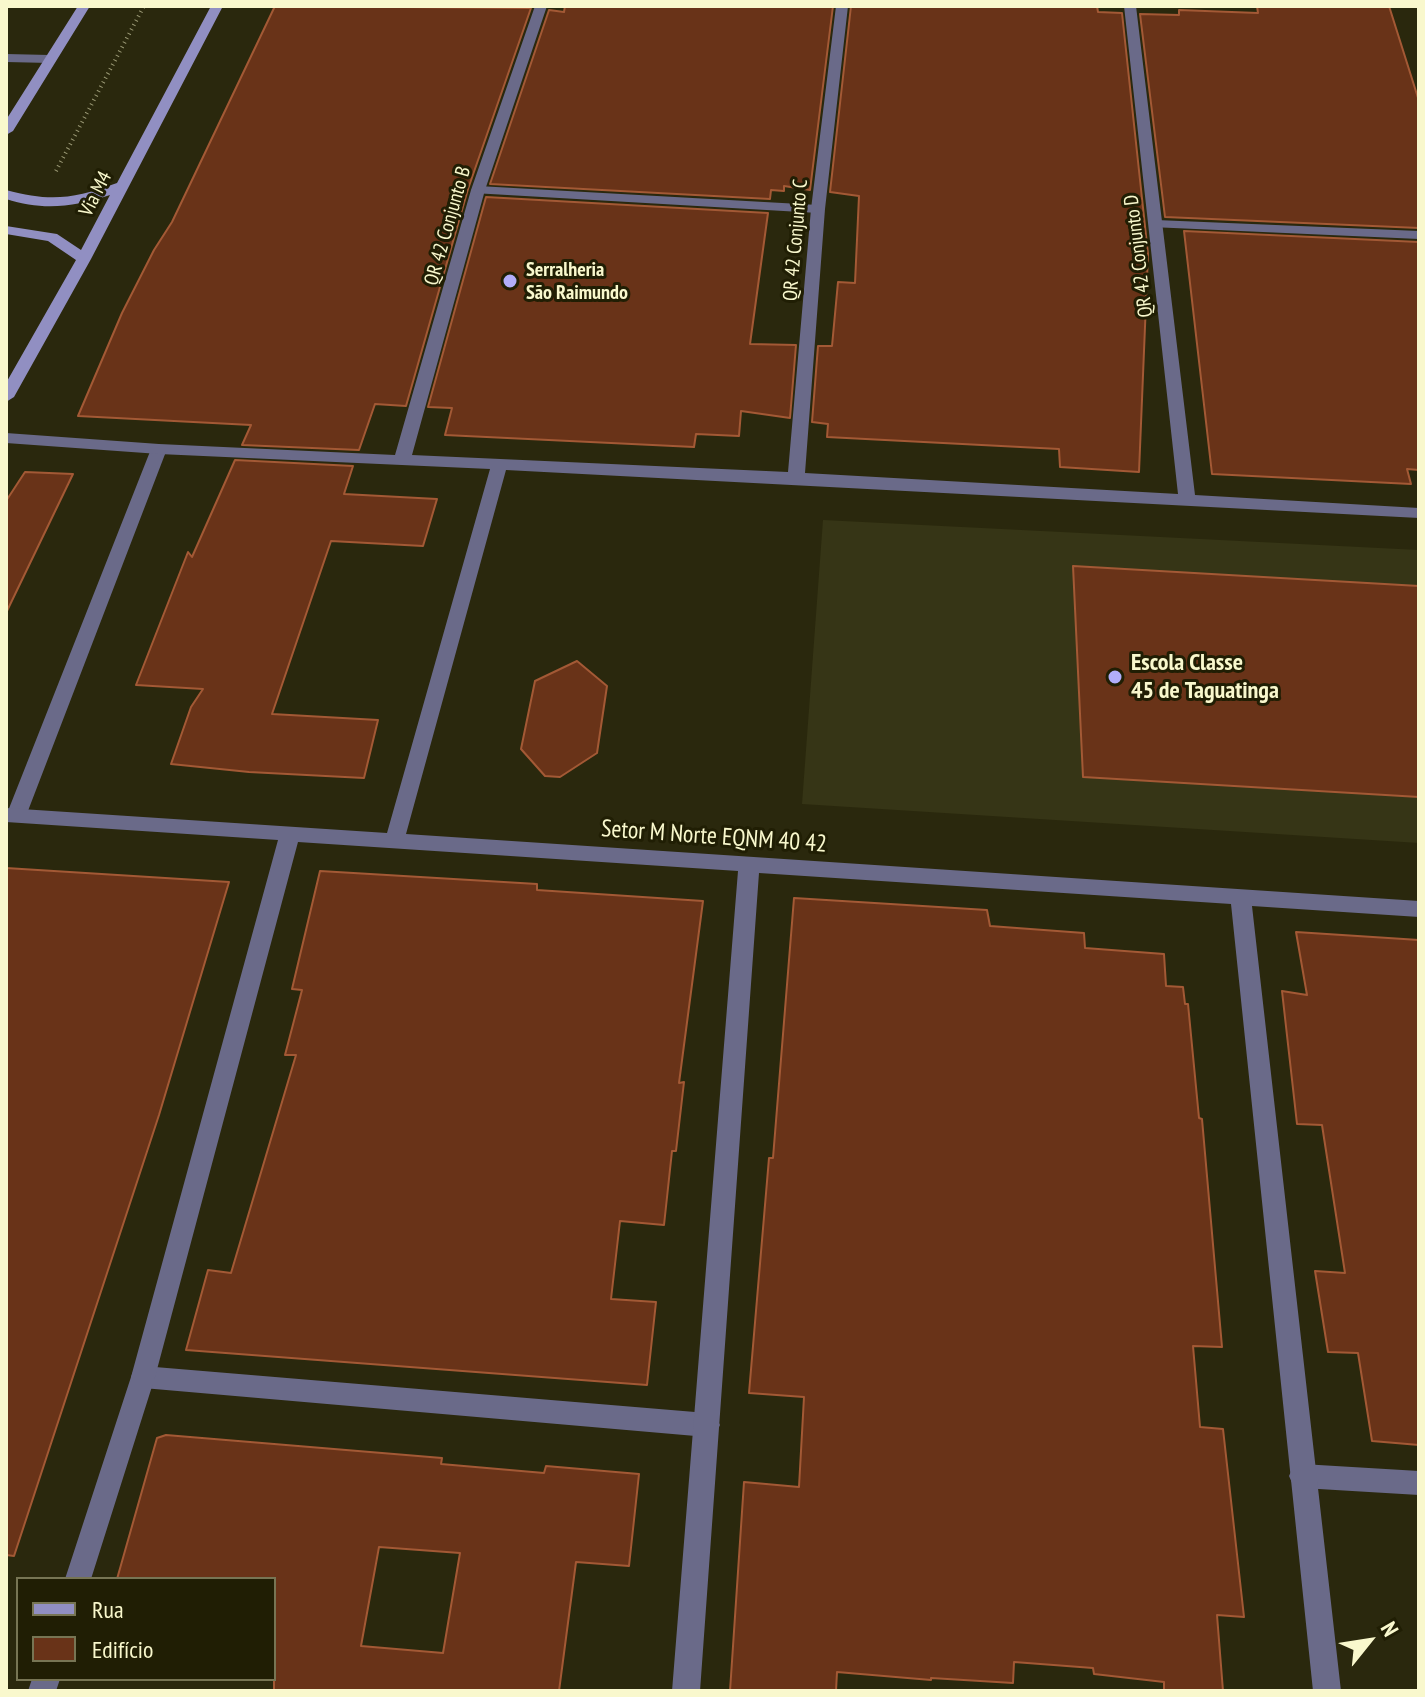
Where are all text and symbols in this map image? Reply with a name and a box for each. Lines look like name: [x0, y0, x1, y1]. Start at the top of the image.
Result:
street label: QR 42 Conjunto B: [420, 164, 476, 288]
street label: Via M4: [75, 167, 117, 221]
street label: QR 42 Conjunto C: [779, 178, 813, 302]
street label: QR 42 Conjunto D: [1120, 193, 1158, 319]
place label: Serralheria São Raimundo: [526, 258, 628, 305]
marker: Serralheria São Raimundo: [501, 272, 519, 290]
place label: Escola Classe 45 de Taguatinga: [1131, 649, 1279, 705]
marker: Escola Classe 45 de Taguatinga: [1106, 668, 1124, 686]
street label: Setor M Norte EQNM 40 42: [600, 815, 828, 859]
legend: [16, 1577, 276, 1681]
text: Rua: [92, 1594, 124, 1625]
north arrow: [1329, 1601, 1409, 1681]
text: N: [1375, 1617, 1405, 1641]
text: Edifício: [92, 1634, 153, 1665]

